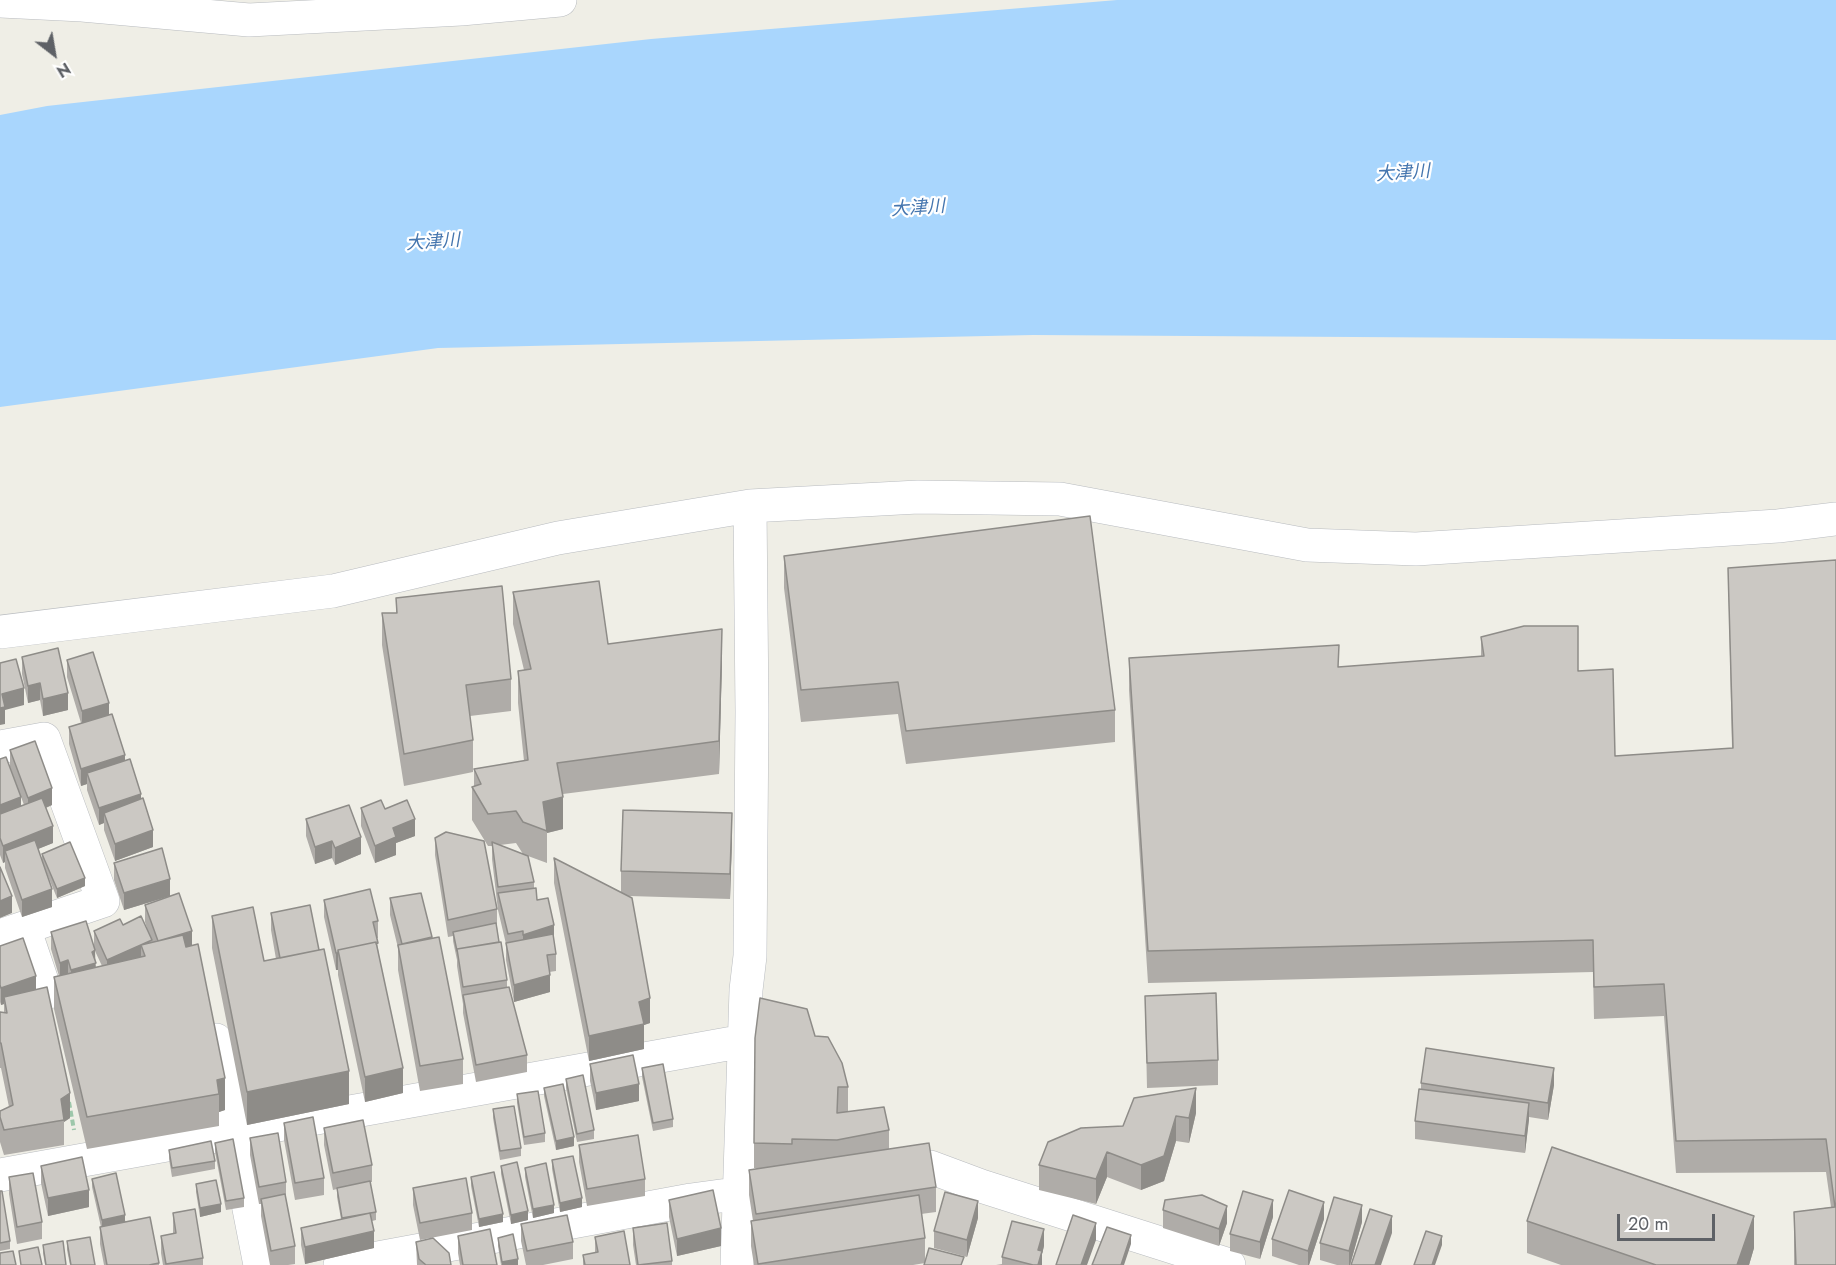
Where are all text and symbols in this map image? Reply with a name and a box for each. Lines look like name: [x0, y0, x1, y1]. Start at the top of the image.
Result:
north arrow: [24, 24, 84, 84]
text: N: [52, 57, 75, 83]
water label: 大津川: [1375, 161, 1431, 187]
water label: 大津川: [890, 196, 946, 222]
water label: 大津川: [405, 230, 461, 256]
scale bar: [1620, 1202, 1718, 1240]
text: 20 m: [1628, 1211, 1668, 1237]

